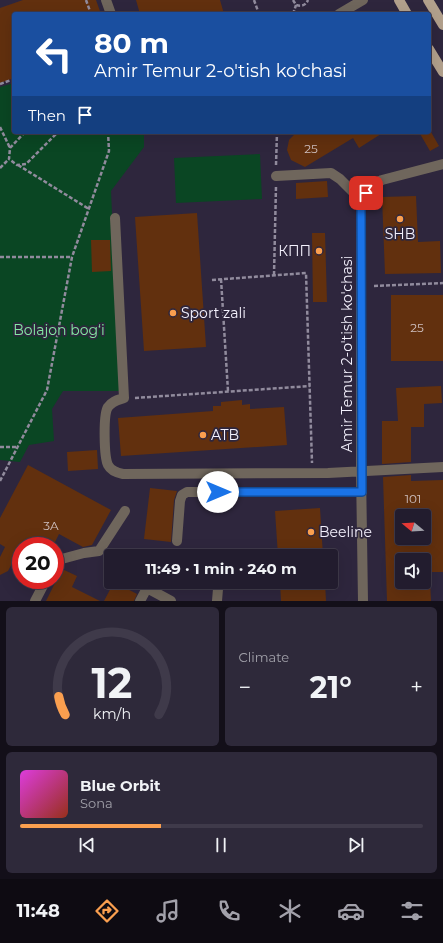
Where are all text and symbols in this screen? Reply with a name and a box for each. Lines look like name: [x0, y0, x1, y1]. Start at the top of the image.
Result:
text: 80 m: [94, 26, 169, 60]
icon: left: [28, 28, 80, 80]
text: Amir Temur 2-o'tish ko'chasi: [94, 60, 347, 82]
icon: arrive: [74, 104, 96, 126]
text: Then: [28, 106, 66, 125]
house number: 25: [304, 141, 318, 156]
pin: [349, 176, 383, 210]
icon: arrive: [355, 182, 377, 204]
marker: SHB: [395, 214, 405, 224]
place label: SHB: [385, 225, 415, 243]
place label: КПП: [278, 242, 311, 260]
marker: КПП: [314, 246, 324, 256]
street label: Amir Temur 2-o'tish ko'chasi: [338, 256, 356, 452]
place label: Sport zali: [181, 304, 246, 322]
marker: Sport zali: [168, 308, 178, 318]
house number: 25: [410, 320, 424, 335]
park label: Bolajon bog‘i: [13, 321, 105, 339]
place label: ATB: [211, 426, 239, 444]
marker: ATB: [198, 430, 208, 440]
position arrow: [197, 471, 239, 513]
house number: 101: [405, 491, 421, 506]
north arrow: [395, 509, 431, 545]
map controls: [395, 509, 431, 589]
house number: 3A: [43, 518, 59, 533]
place label: Beeline: [319, 523, 372, 541]
marker: Beeline: [306, 527, 316, 537]
speed limit sign: 20: [12, 537, 64, 589]
button: sound: [395, 553, 431, 589]
text: 11:49 · 1 min · 240 m: [145, 559, 297, 578]
text: Climate: [239, 649, 289, 665]
text: 12: [92, 657, 133, 707]
text: 21°: [310, 669, 352, 706]
text: −: [239, 674, 251, 701]
text: +: [410, 674, 423, 701]
text: km/h: [93, 704, 131, 722]
text: Blue Orbit: [80, 776, 160, 795]
text: Sona: [80, 795, 113, 811]
icon: previous: [76, 834, 98, 856]
icon: pause: [210, 834, 232, 856]
icon: next: [345, 834, 367, 856]
icon: directions: [93, 897, 121, 925]
icon: music: [154, 897, 182, 925]
icon: phone: [215, 897, 243, 925]
icon: climate: [276, 897, 304, 925]
icon: car: [337, 897, 365, 925]
icon: filters: [398, 897, 426, 925]
text: 11:48: [17, 900, 60, 922]

